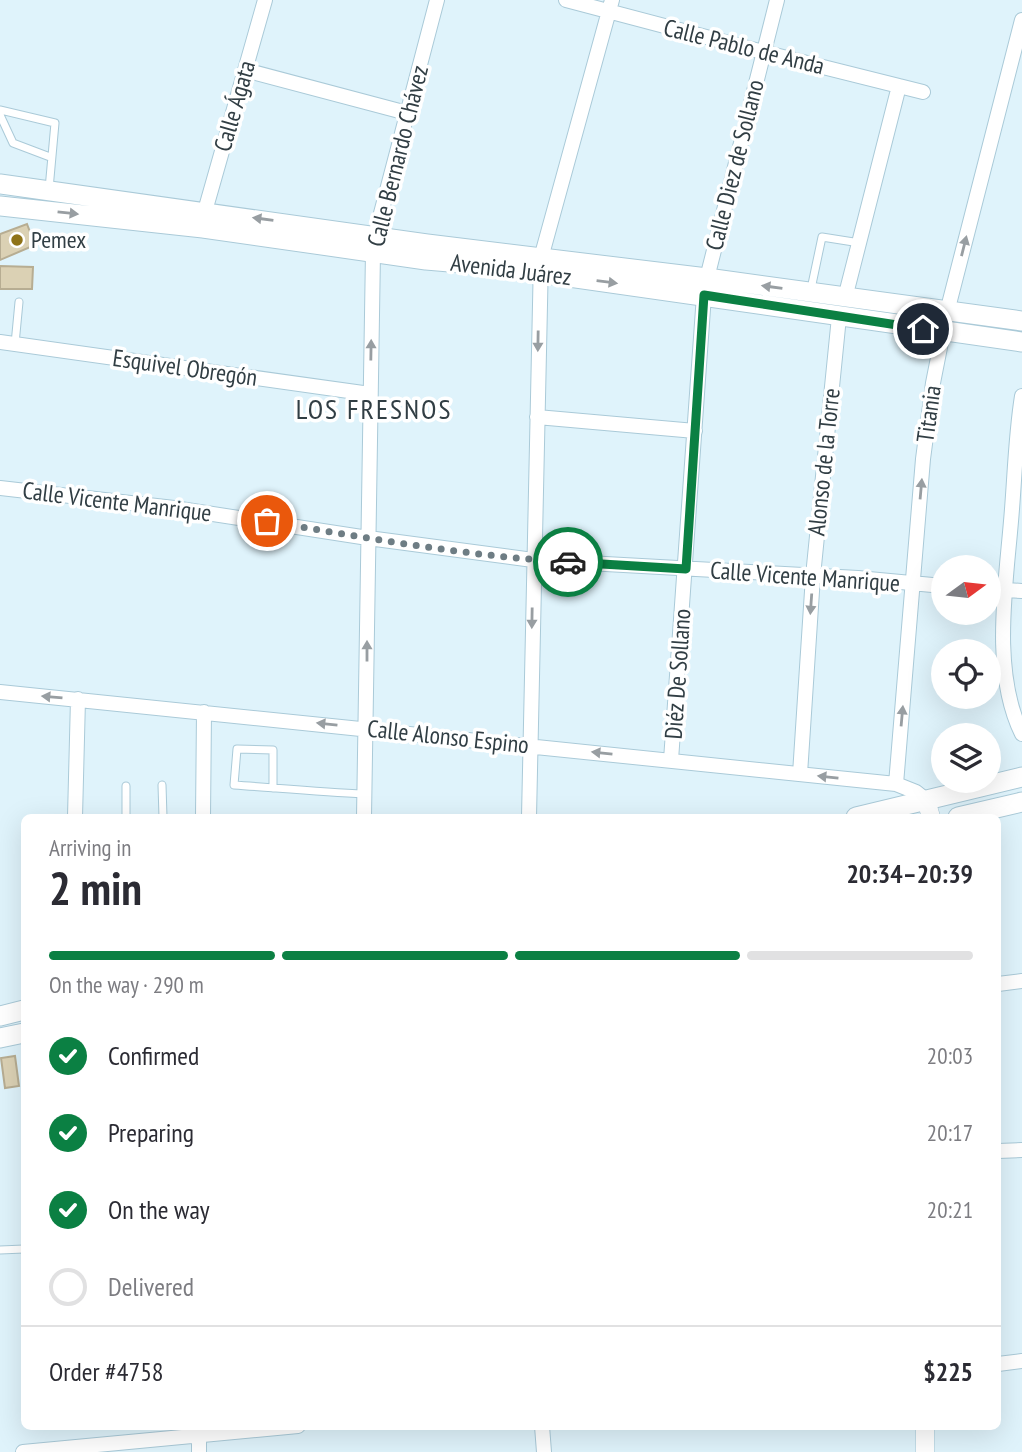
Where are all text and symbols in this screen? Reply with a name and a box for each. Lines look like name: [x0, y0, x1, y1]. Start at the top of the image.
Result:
street label: Calle Pablo de Anda: [661, 12, 828, 81]
street label: Calle Ágata: [207, 57, 262, 155]
street label: Calle Bernardo Chávez: [360, 62, 435, 250]
street label: Calle Diez de Sollano: [698, 76, 771, 253]
one-way arrow: [57, 208, 79, 219]
one-way arrow: [252, 213, 274, 224]
place label: Pemex: [31, 224, 86, 255]
marker: Pemex: [9, 232, 25, 248]
one-way arrow: [959, 235, 970, 257]
street label: Avenida Juárez: [449, 247, 573, 292]
one-way arrow: [596, 277, 618, 288]
one-way arrow: [761, 282, 783, 293]
pin: [893, 299, 953, 359]
icon: home: [904, 310, 942, 348]
one-way arrow: [532, 331, 544, 353]
one-way arrow: [365, 339, 377, 361]
street label: Esquivel Obregón: [111, 342, 259, 393]
street label: Titania: [909, 383, 948, 445]
street label: Alonso de la Torre: [800, 387, 847, 537]
district label: LOS FRESNOS: [296, 390, 452, 427]
street label: Calle Vicente Manrique: [21, 475, 213, 528]
one-way arrow: [916, 478, 927, 500]
pin: [237, 491, 297, 551]
icon: bag: [248, 502, 286, 540]
courier: [533, 527, 603, 597]
icon: car: [549, 543, 587, 581]
street label: Calle Vicente Manrique: [709, 554, 901, 599]
north arrow: [931, 555, 1001, 625]
map controls: [931, 555, 1001, 793]
one-way arrow: [805, 593, 816, 615]
one-way arrow: [526, 607, 538, 629]
street label: Diéz De Sollano: [657, 608, 698, 740]
button: locate: [931, 639, 1001, 709]
one-way arrow: [362, 640, 373, 662]
one-way arrow: [41, 691, 63, 702]
one-way arrow: [897, 705, 908, 727]
street label: Calle Alonso Espino: [366, 713, 530, 760]
one-way arrow: [316, 718, 338, 729]
button: layers: [931, 723, 1001, 793]
one-way arrow: [591, 748, 613, 759]
one-way arrow: [817, 771, 839, 782]
text: Arriving in: [49, 833, 131, 862]
text: 20:34–20:39: [846, 857, 973, 890]
text: 2 min: [49, 858, 142, 918]
text: On the way · 290 m: [49, 970, 204, 999]
icon: check: [49, 1037, 87, 1075]
text: Confirmed: [108, 1039, 199, 1072]
text: 20:03: [927, 1041, 973, 1070]
icon: check: [49, 1114, 87, 1152]
text: Preparing: [108, 1116, 194, 1149]
text: 20:17: [927, 1118, 973, 1147]
icon: check: [49, 1191, 87, 1229]
text: On the way: [108, 1193, 210, 1226]
text: 20:21: [927, 1195, 973, 1224]
text: Delivered: [108, 1270, 194, 1303]
text: Order #4758: [49, 1355, 164, 1388]
text: $225: [923, 1355, 973, 1388]

